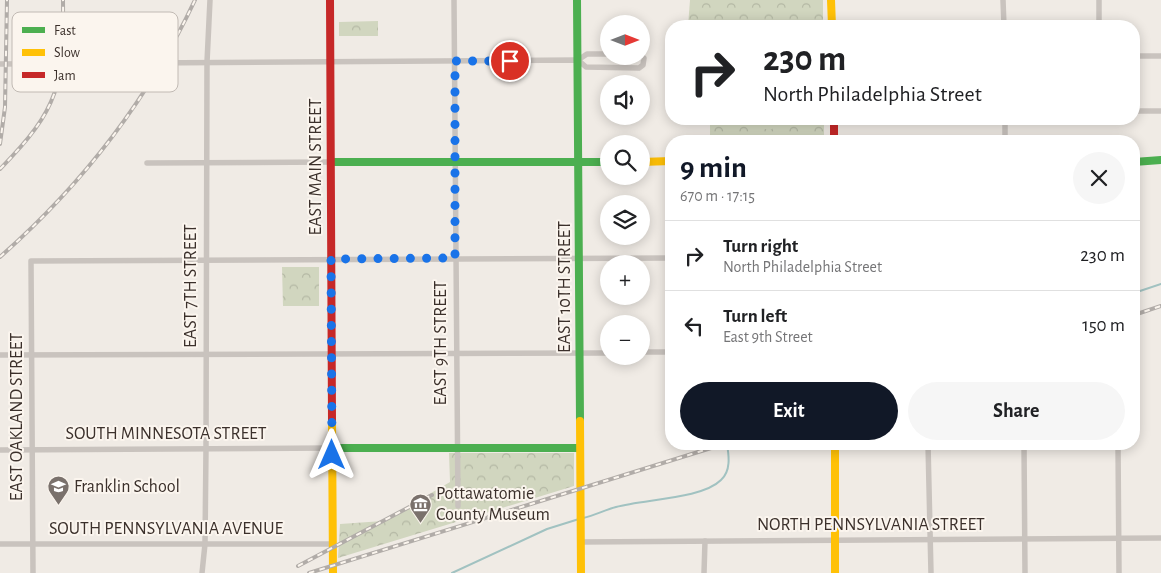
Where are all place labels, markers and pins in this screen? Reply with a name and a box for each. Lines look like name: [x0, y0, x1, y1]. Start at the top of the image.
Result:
pin: [489, 40, 531, 82]
school or university icon: Franklin School: [46, 475, 70, 506]
place label: Franklin School: [74, 478, 180, 496]
place label: Pottawatomie County Museum: [436, 485, 550, 524]
museum icon: Pottawatomie County Museum: [408, 492, 432, 523]

